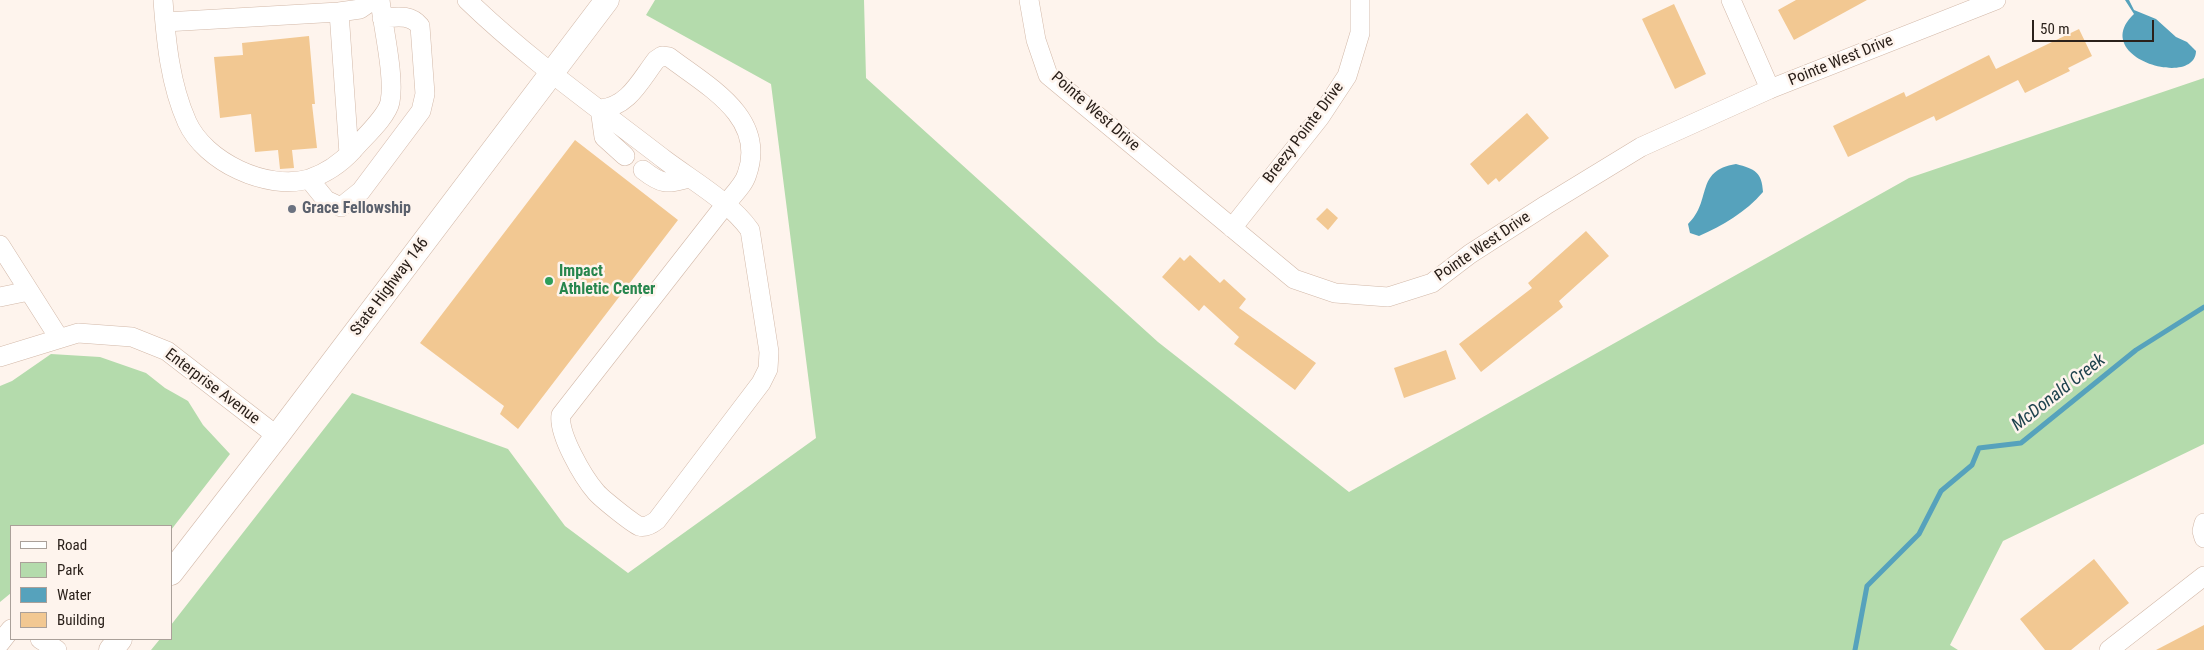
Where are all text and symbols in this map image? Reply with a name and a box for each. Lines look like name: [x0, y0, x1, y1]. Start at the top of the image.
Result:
scale bar: [2034, 10, 2156, 42]
text: 50 m: [2040, 20, 2070, 38]
street label: Pointe West Drive: [1786, 31, 1896, 91]
street label: Pointe West Drive: [1047, 68, 1143, 156]
street label: Breezy Pointe Drive: [1260, 79, 1348, 187]
place label: Grace Fellowship: [302, 199, 411, 219]
marker: Grace Fellowship: [286, 203, 298, 215]
street label: Pointe West Drive: [1432, 208, 1534, 286]
street label: State Highway 146: [347, 234, 433, 340]
place label: Impact Athletic Center: [559, 262, 655, 300]
marker: Impact Athletic Center: [543, 275, 555, 287]
street label: Enterprise Avenue: [161, 345, 263, 429]
water label: McDonald Creek: [2008, 350, 2110, 436]
legend: [10, 525, 172, 640]
text: Road: [57, 536, 87, 554]
text: Park: [57, 561, 84, 579]
text: Water: [57, 586, 91, 604]
text: Building: [57, 611, 105, 629]

